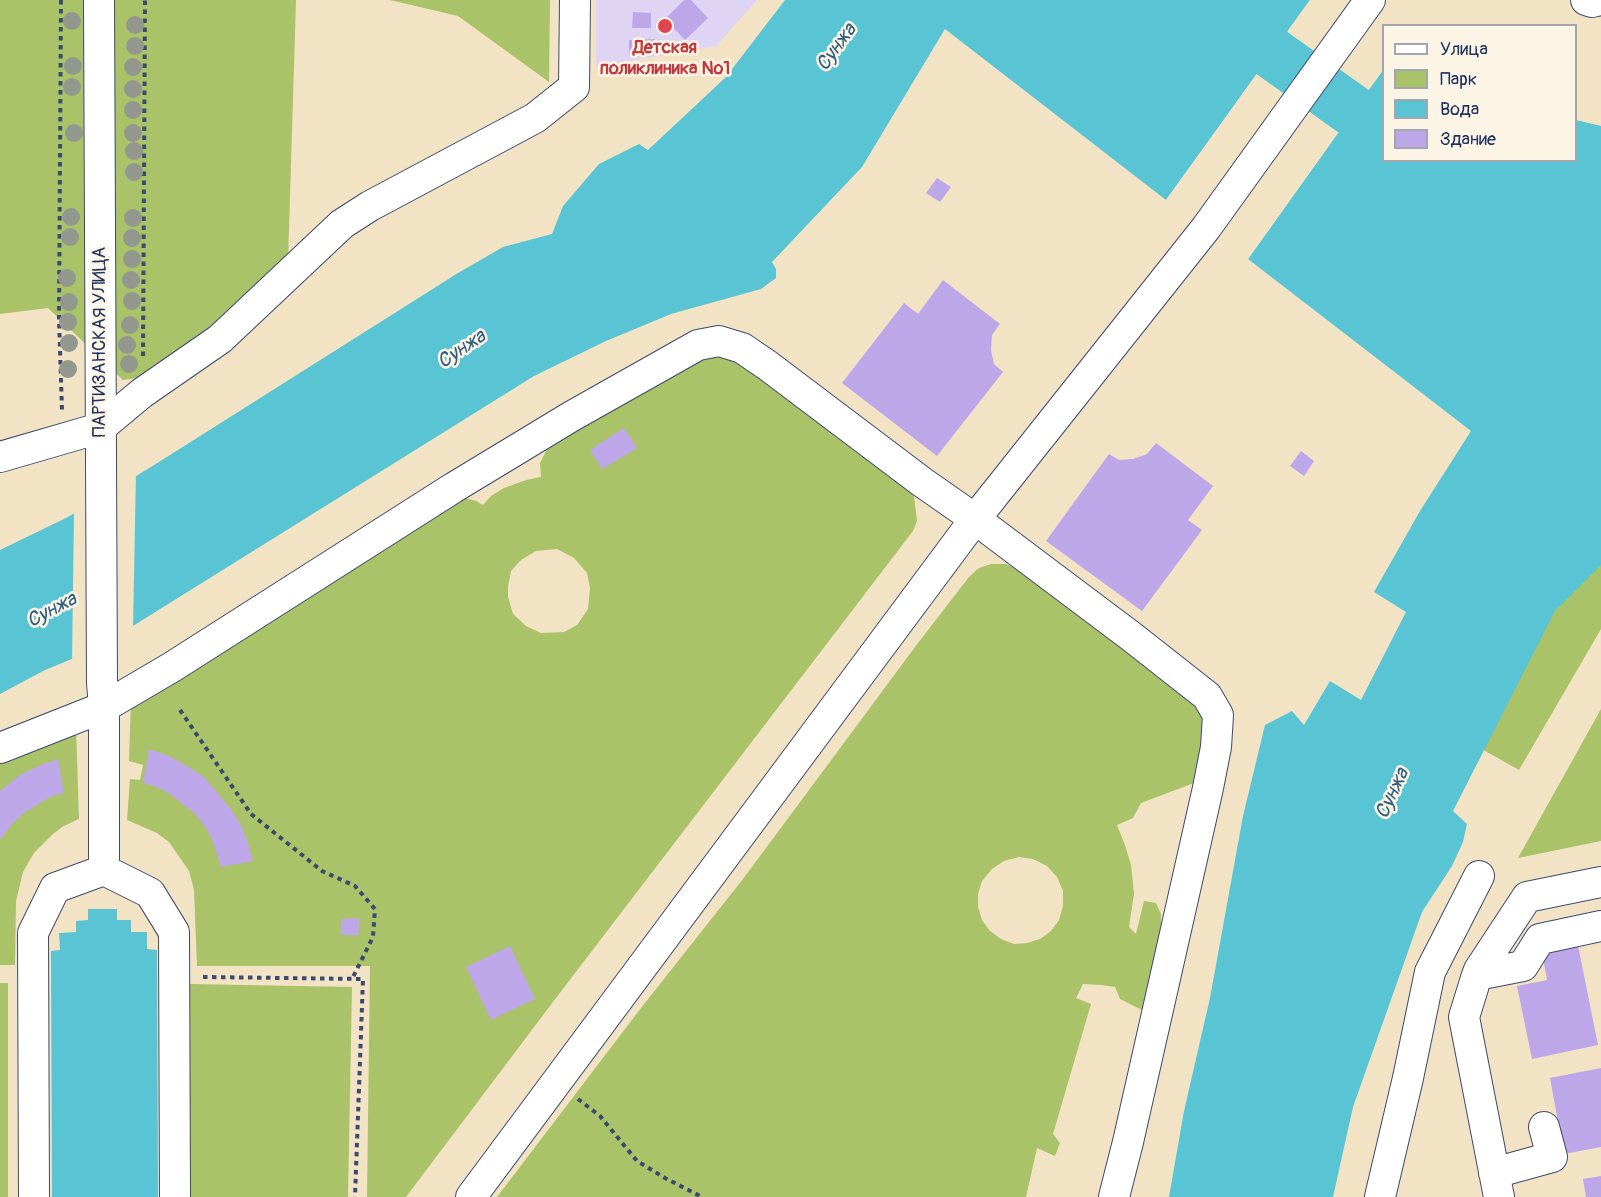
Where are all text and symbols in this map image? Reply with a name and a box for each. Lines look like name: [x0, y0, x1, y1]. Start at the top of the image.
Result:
marker: Детская поликлиника №1: [656, 17, 674, 35]
water label: Сунжа: [812, 20, 862, 76]
legend: [1382, 24, 1577, 162]
place label: Детская поликлиника №1: [600, 37, 730, 80]
text: Улица: [1440, 38, 1488, 61]
text: Парк: [1440, 68, 1477, 91]
text: Вода: [1440, 98, 1479, 121]
text: Здание: [1440, 128, 1496, 151]
street label: ПАРТИЗАНСКАЯ УЛИЦА: [89, 247, 111, 437]
water label: Сунжа: [433, 325, 491, 375]
water label: Сунжа: [23, 588, 81, 634]
water label: Сунжа: [1371, 765, 1415, 823]

